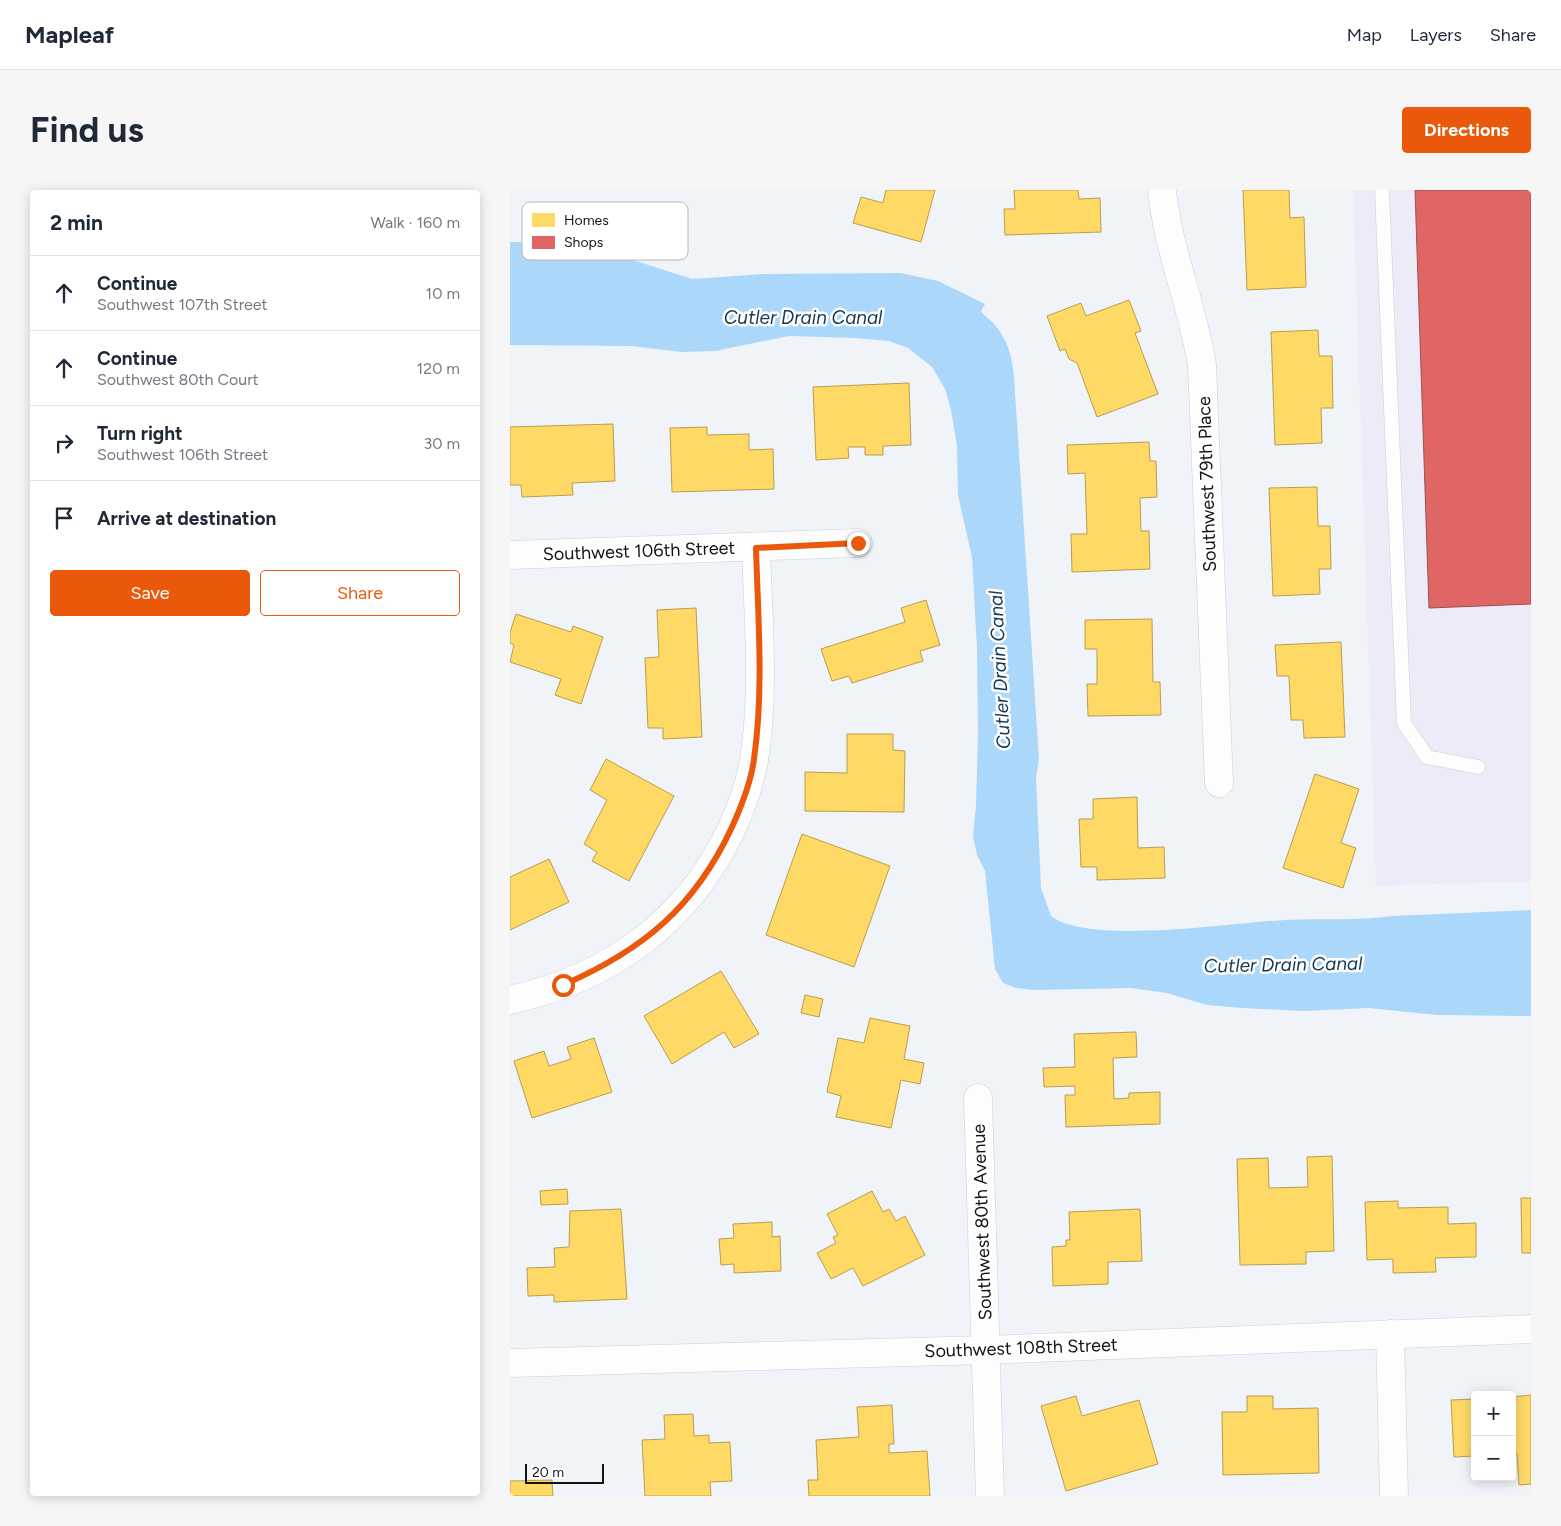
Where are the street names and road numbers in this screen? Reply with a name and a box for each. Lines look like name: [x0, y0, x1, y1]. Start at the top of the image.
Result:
street label: Southwest 79th Place: [1193, 396, 1221, 572]
street label: Southwest 106th Street: [542, 537, 736, 565]
street label: Southwest 80th Avenue: [968, 1123, 996, 1321]
street label: Southwest 108th Street: [924, 1334, 1118, 1362]

